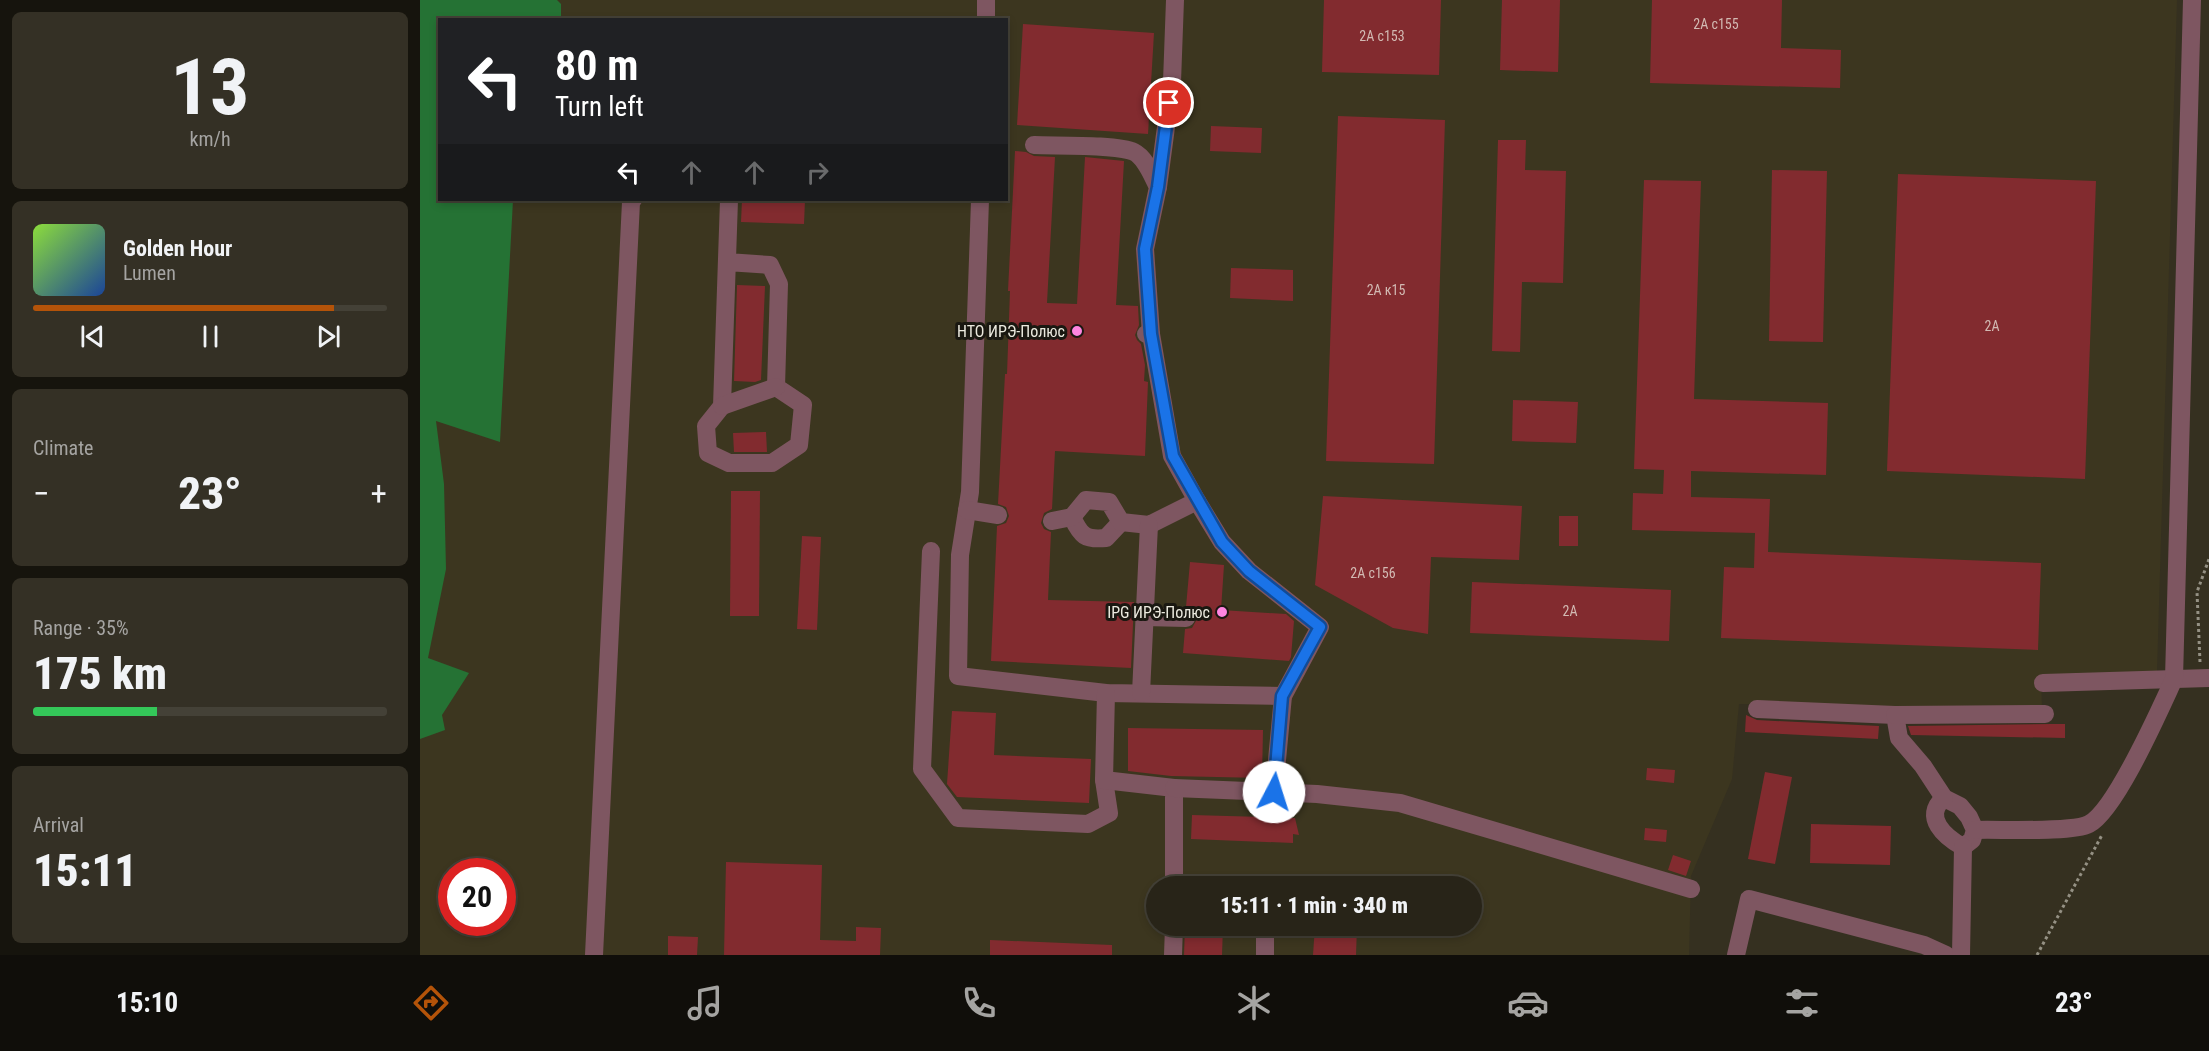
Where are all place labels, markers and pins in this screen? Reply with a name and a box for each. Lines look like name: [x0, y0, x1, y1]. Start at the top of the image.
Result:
pin: [1143, 77, 1194, 128]
place label: НТО ИРЭ-Полюс: [957, 322, 1065, 341]
marker: НТО ИРЭ-Полюс: [1070, 324, 1084, 338]
place label: IPG ИРЭ-Полюс: [1107, 603, 1210, 622]
marker: IPG ИРЭ-Полюс: [1215, 605, 1229, 619]

